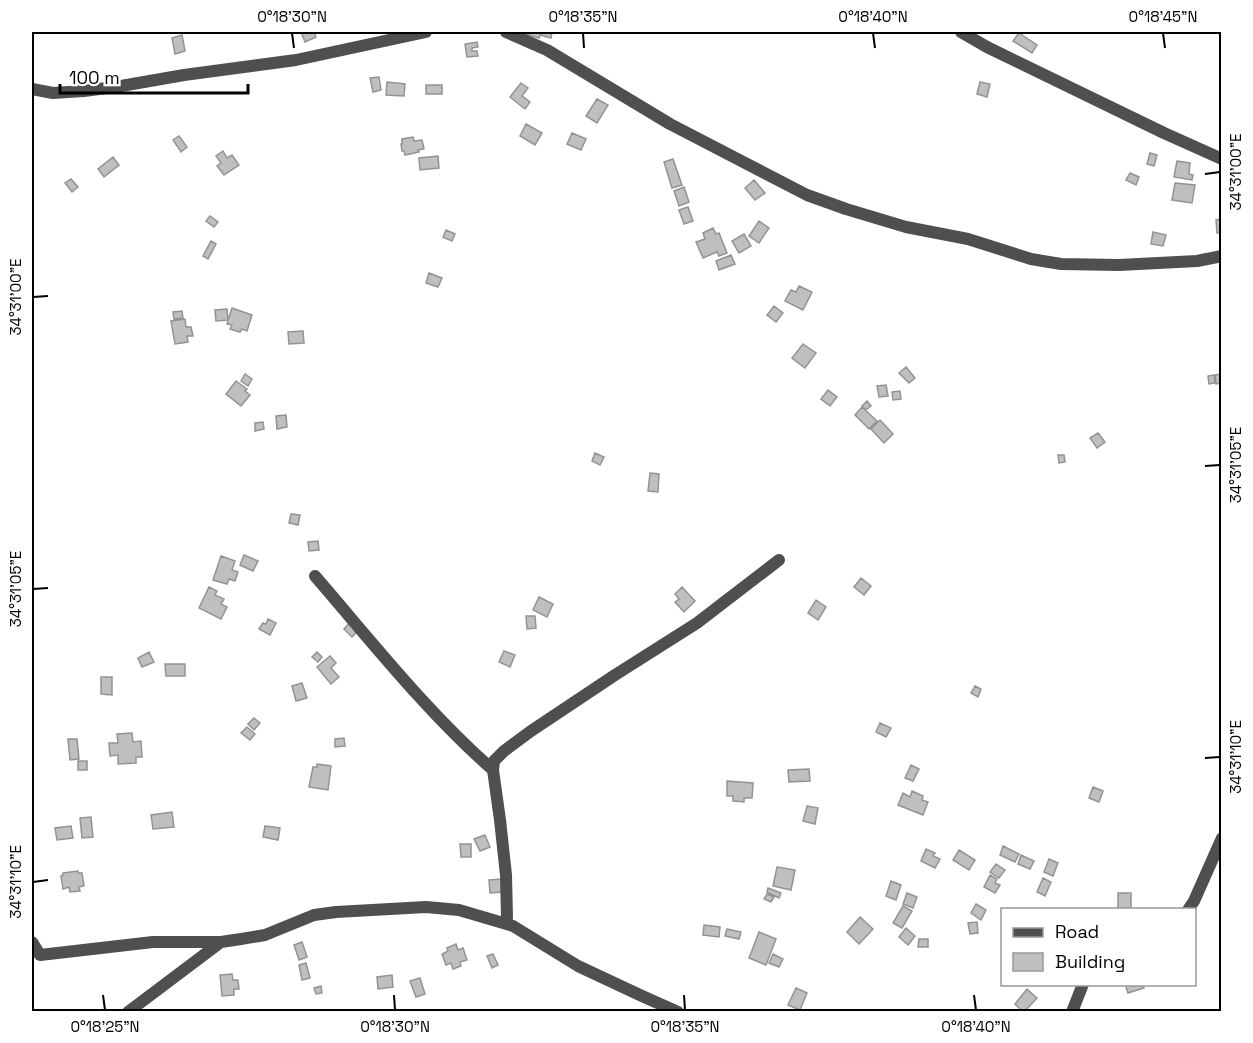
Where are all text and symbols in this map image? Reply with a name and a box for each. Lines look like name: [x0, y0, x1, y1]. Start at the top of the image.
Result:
text: 0°18'30"N: [257, 7, 327, 26]
text: 0°18'35"N: [548, 7, 618, 26]
text: 0°18'40"N: [838, 7, 908, 26]
text: 0°18'45"N: [1129, 7, 1197, 26]
scale bar: [60, 57, 248, 95]
text: 100 m: [69, 66, 120, 89]
text: 34°31'00"E: [1226, 133, 1245, 211]
text: 34°31'00"E: [6, 258, 25, 336]
text: 34°31'05"E: [1226, 427, 1245, 503]
text: 34°31'05"E: [6, 551, 25, 627]
text: 34°31'10"E: [1226, 720, 1245, 794]
text: 34°31'10"E: [6, 845, 25, 919]
legend: [1001, 908, 1196, 986]
text: Road: [1055, 920, 1099, 943]
text: Building: [1055, 950, 1125, 973]
text: 0°18'25"N: [70, 1017, 140, 1036]
text: 0°18'30"N: [360, 1017, 430, 1036]
text: 0°18'35"N: [650, 1017, 720, 1036]
text: 0°18'40"N: [941, 1017, 1011, 1036]

